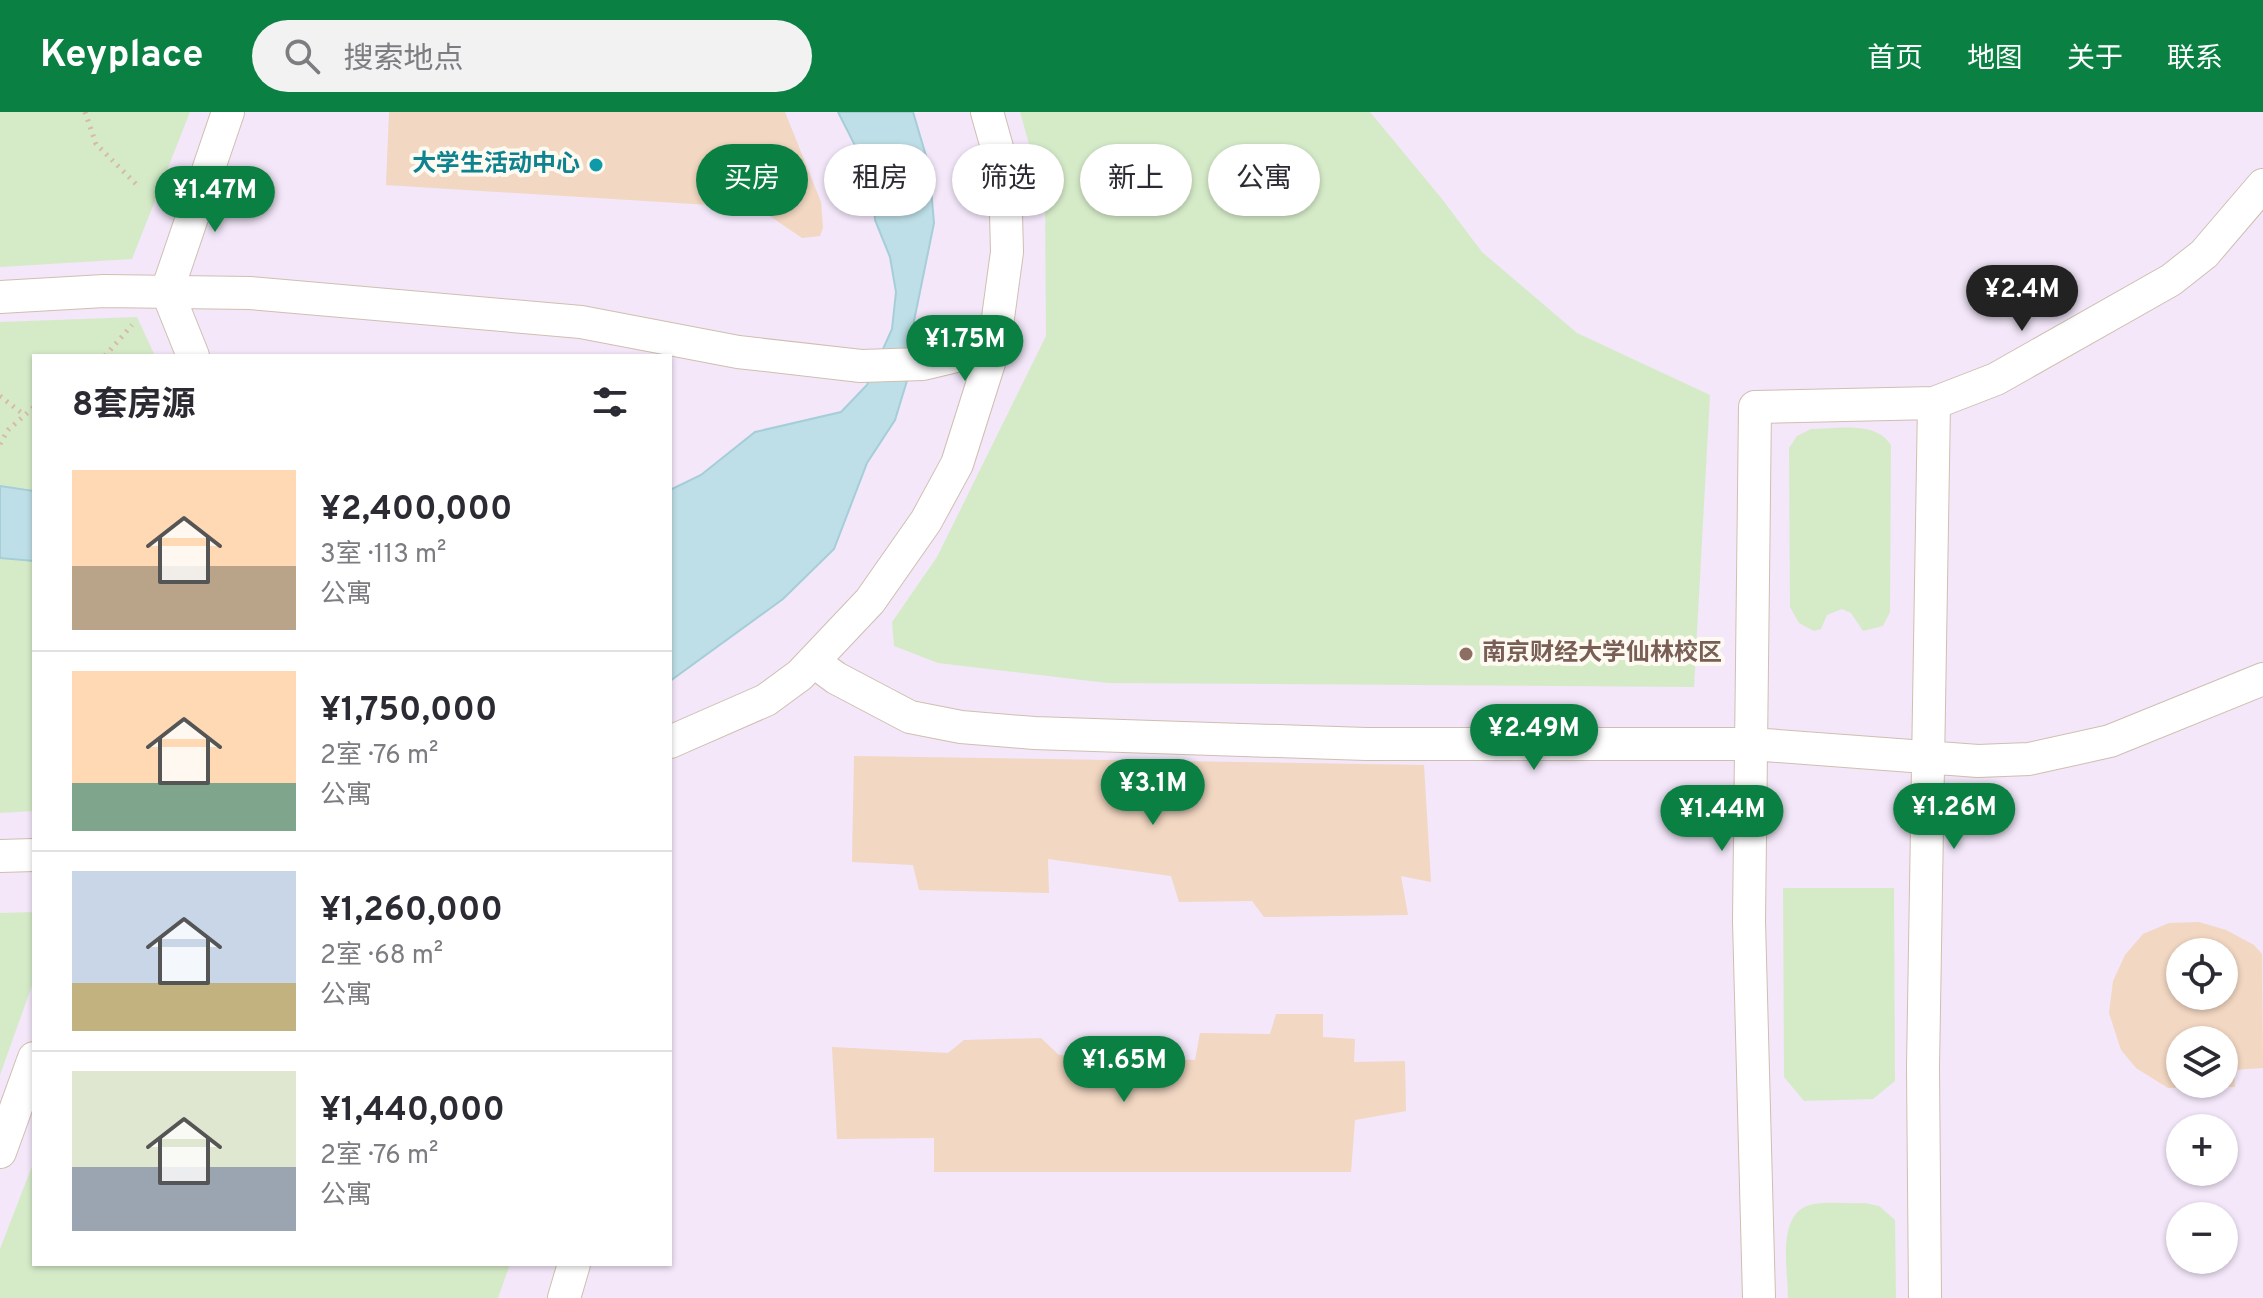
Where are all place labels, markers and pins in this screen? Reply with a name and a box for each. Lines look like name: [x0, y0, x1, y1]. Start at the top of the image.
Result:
place label: 大学生活动中心: [412, 150, 580, 180]
marker: 大学生活动中心: [587, 156, 605, 174]
pin: ¥1.47M: [150, 166, 280, 234]
pin: ¥2.4M: [1966, 265, 2078, 333]
pin: ¥1.75M: [900, 315, 1030, 383]
place label: 南京财经大学仙林校区: [1482, 639, 1722, 669]
marker: 南京财经大学仙林校区: [1457, 645, 1475, 663]
pin: ¥2.49M: [1469, 704, 1599, 772]
pin: ¥3.1M: [1097, 759, 1209, 827]
pin: ¥1.26M: [1889, 783, 2019, 851]
pin: ¥1.44M: [1657, 785, 1787, 853]
pin: ¥1.65M: [1059, 1036, 1189, 1104]

